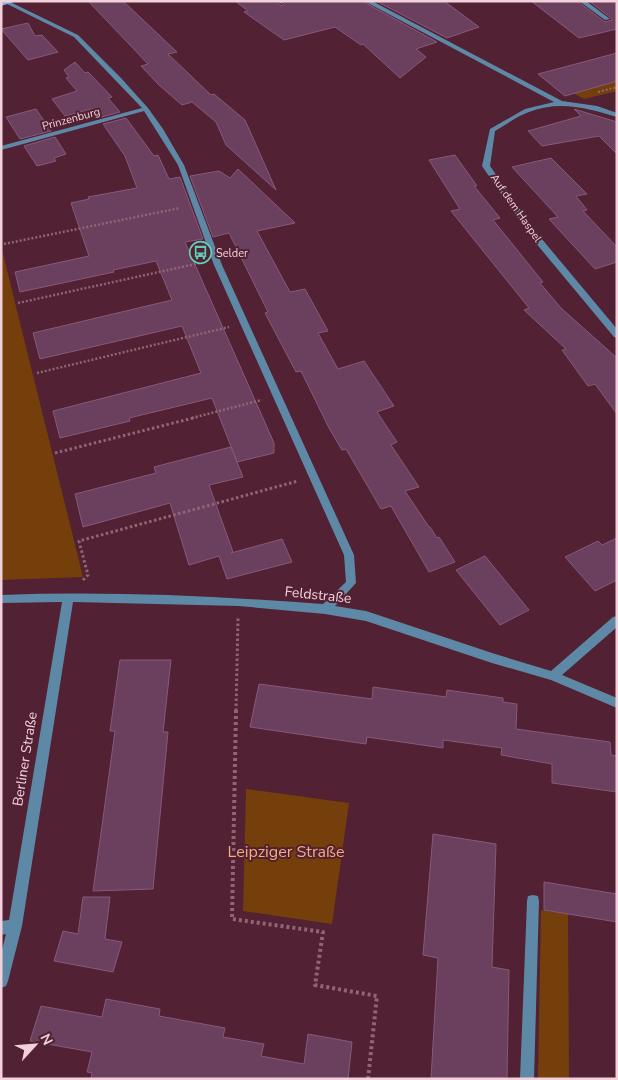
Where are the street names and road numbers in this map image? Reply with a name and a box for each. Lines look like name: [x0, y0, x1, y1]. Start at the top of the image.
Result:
street label: Prinzenburg: [40, 104, 102, 134]
street label: Auf dem Haspel: [487, 171, 546, 246]
street label: Feldstraße: [284, 582, 352, 608]
street label: Berliner Straße: [8, 710, 42, 808]

